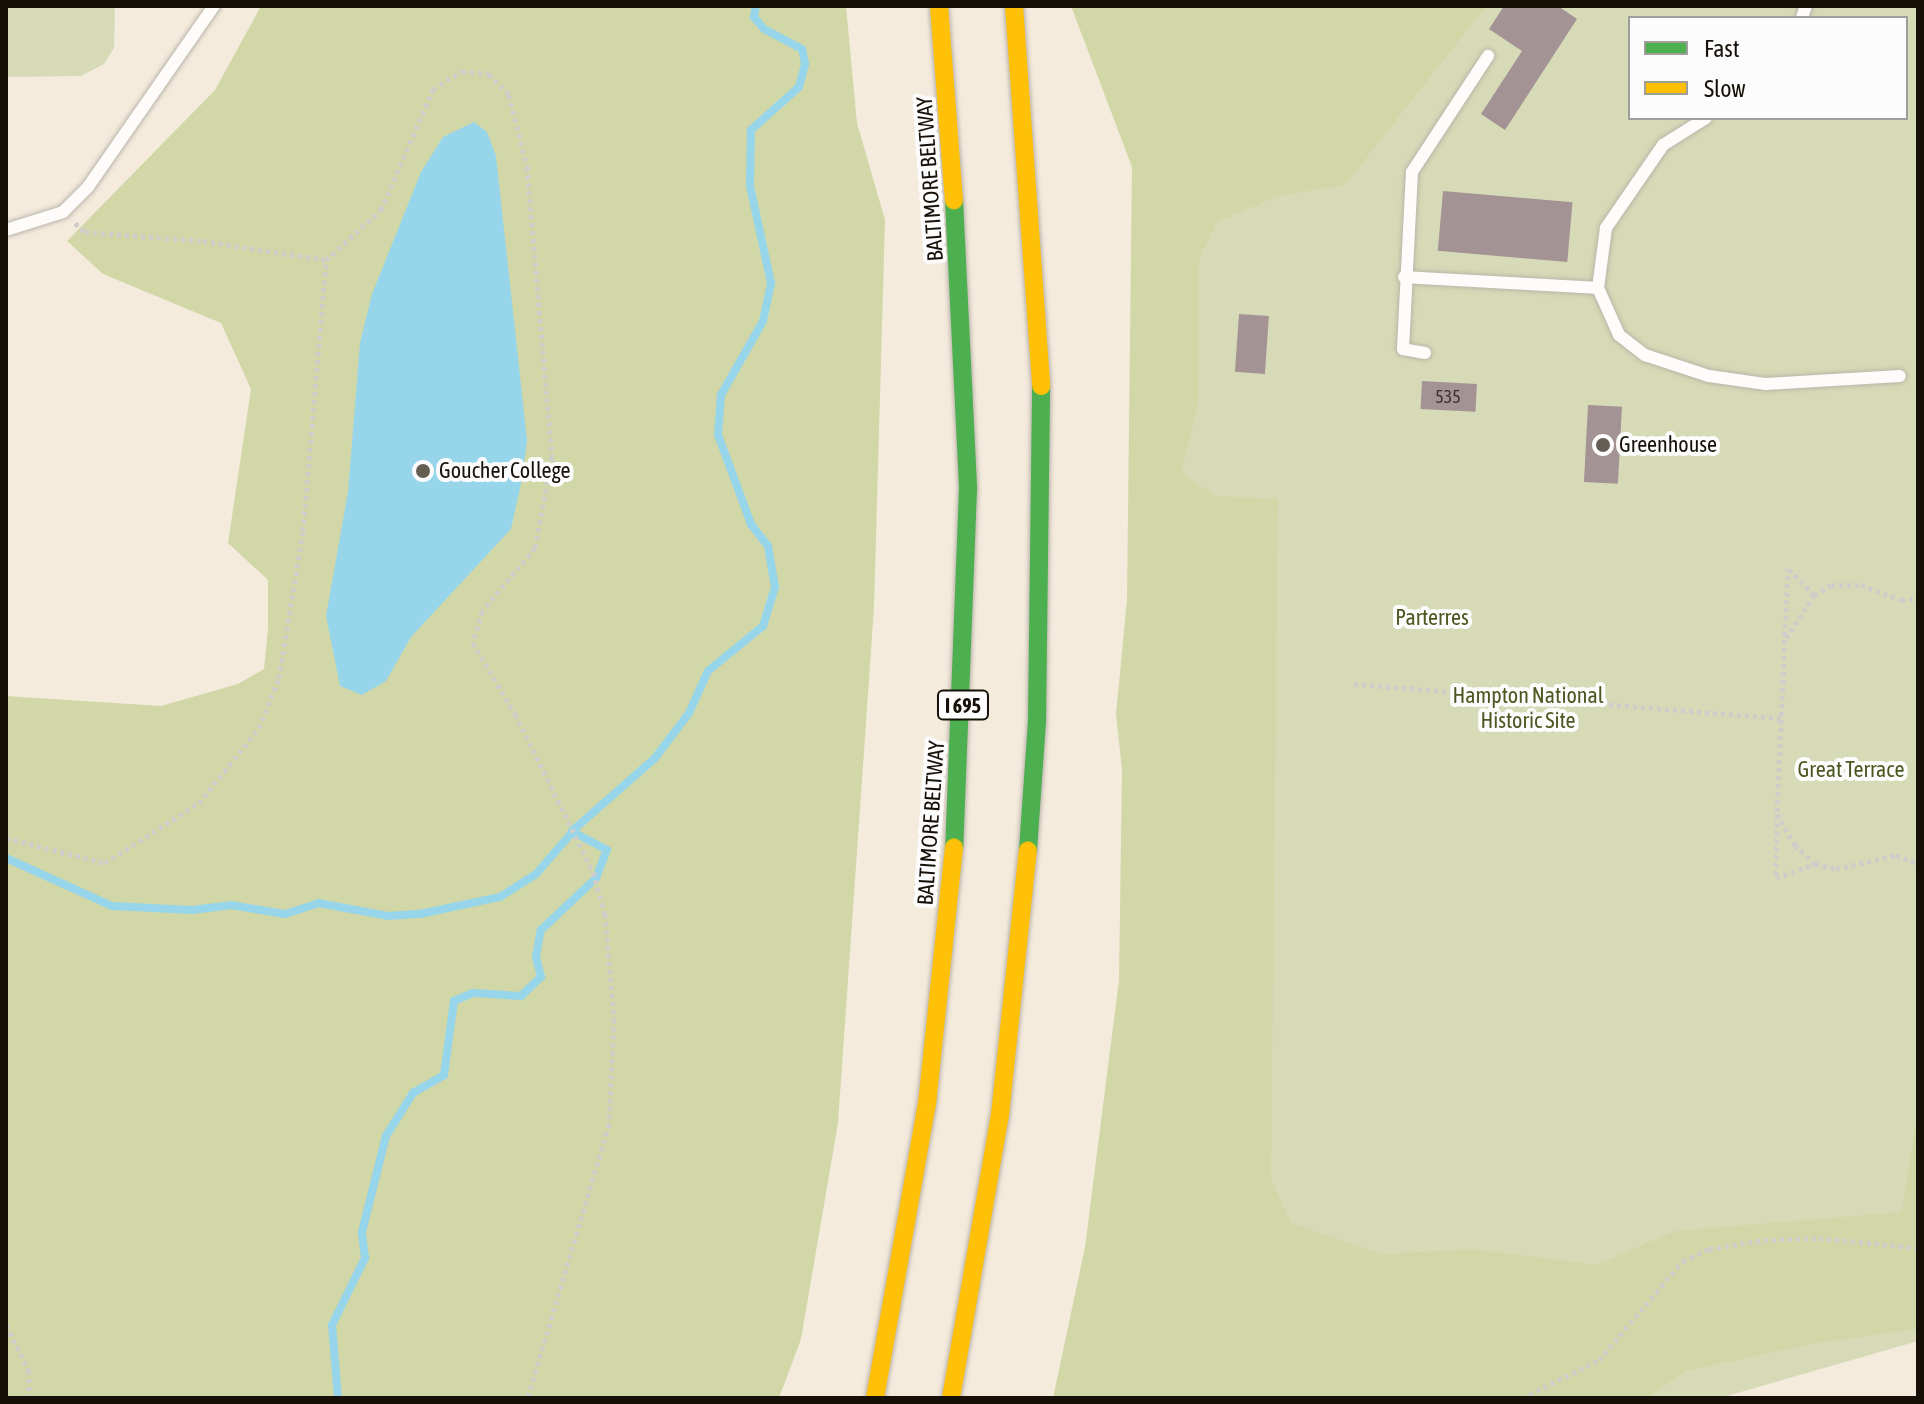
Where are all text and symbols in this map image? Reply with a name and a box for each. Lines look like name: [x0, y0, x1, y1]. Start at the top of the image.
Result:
legend: [1628, 16, 1908, 120]
text: Fast: [1704, 35, 1740, 62]
text: Slow: [1704, 75, 1746, 102]
street label: BALTIMORE BELTWAY: [911, 96, 949, 262]
house number: 535: [1435, 386, 1461, 408]
place label: Greenhouse: [1619, 432, 1717, 458]
marker: Greenhouse: [1594, 436, 1612, 454]
place label: Goucher College: [439, 458, 571, 484]
marker: Goucher College: [414, 462, 432, 480]
park label: Parterres: [1395, 605, 1469, 631]
park label: Hampton National Historic Site: [1452, 682, 1604, 734]
road number: I 695: [935, 689, 991, 721]
street label: BALTIMORE BELTWAY: [912, 740, 950, 906]
park label: Great Terrace: [1798, 757, 1904, 783]

